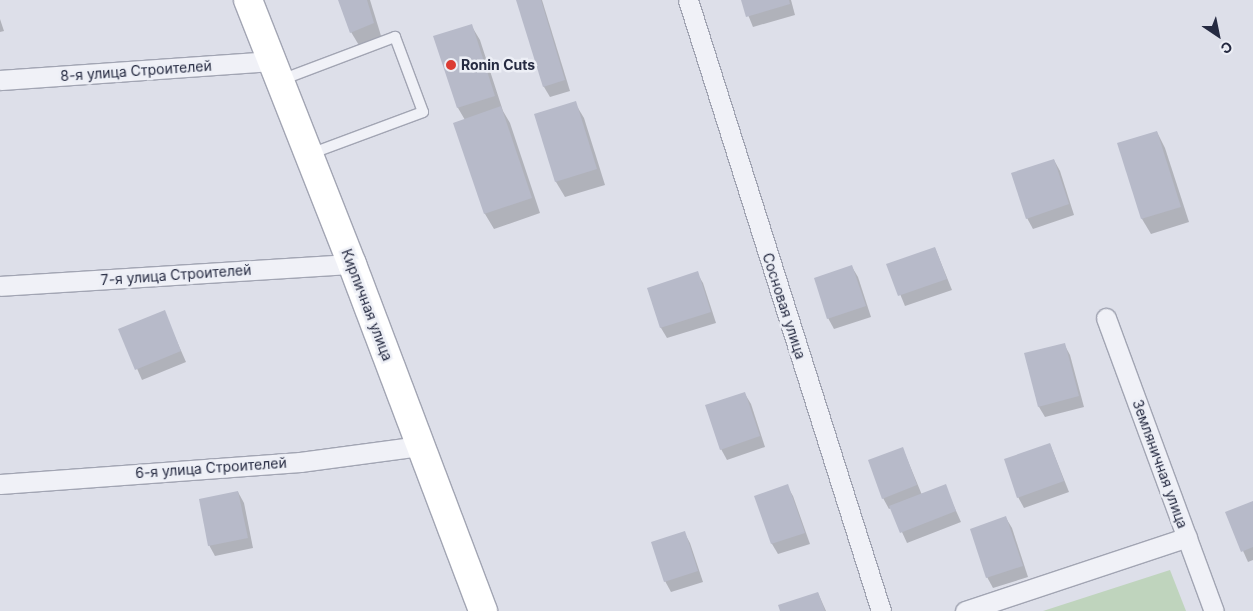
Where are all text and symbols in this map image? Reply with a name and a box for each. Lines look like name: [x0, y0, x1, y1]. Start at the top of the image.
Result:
north arrow: [1193, 10, 1243, 60]
text: С: [1218, 38, 1236, 58]
street label: 8-я улица Строителей: [60, 57, 212, 85]
place label: Ronin Cuts: [461, 57, 535, 73]
marker: Ronin Cuts: [445, 59, 457, 71]
street label: Кирпичная улица: [338, 247, 396, 363]
street label: Сосновая улица: [759, 251, 809, 361]
street label: 7-я улица Строителей: [100, 261, 252, 289]
street label: Земляничная улица: [1129, 397, 1191, 531]
street label: 6-я улица Строителей: [135, 454, 287, 482]

